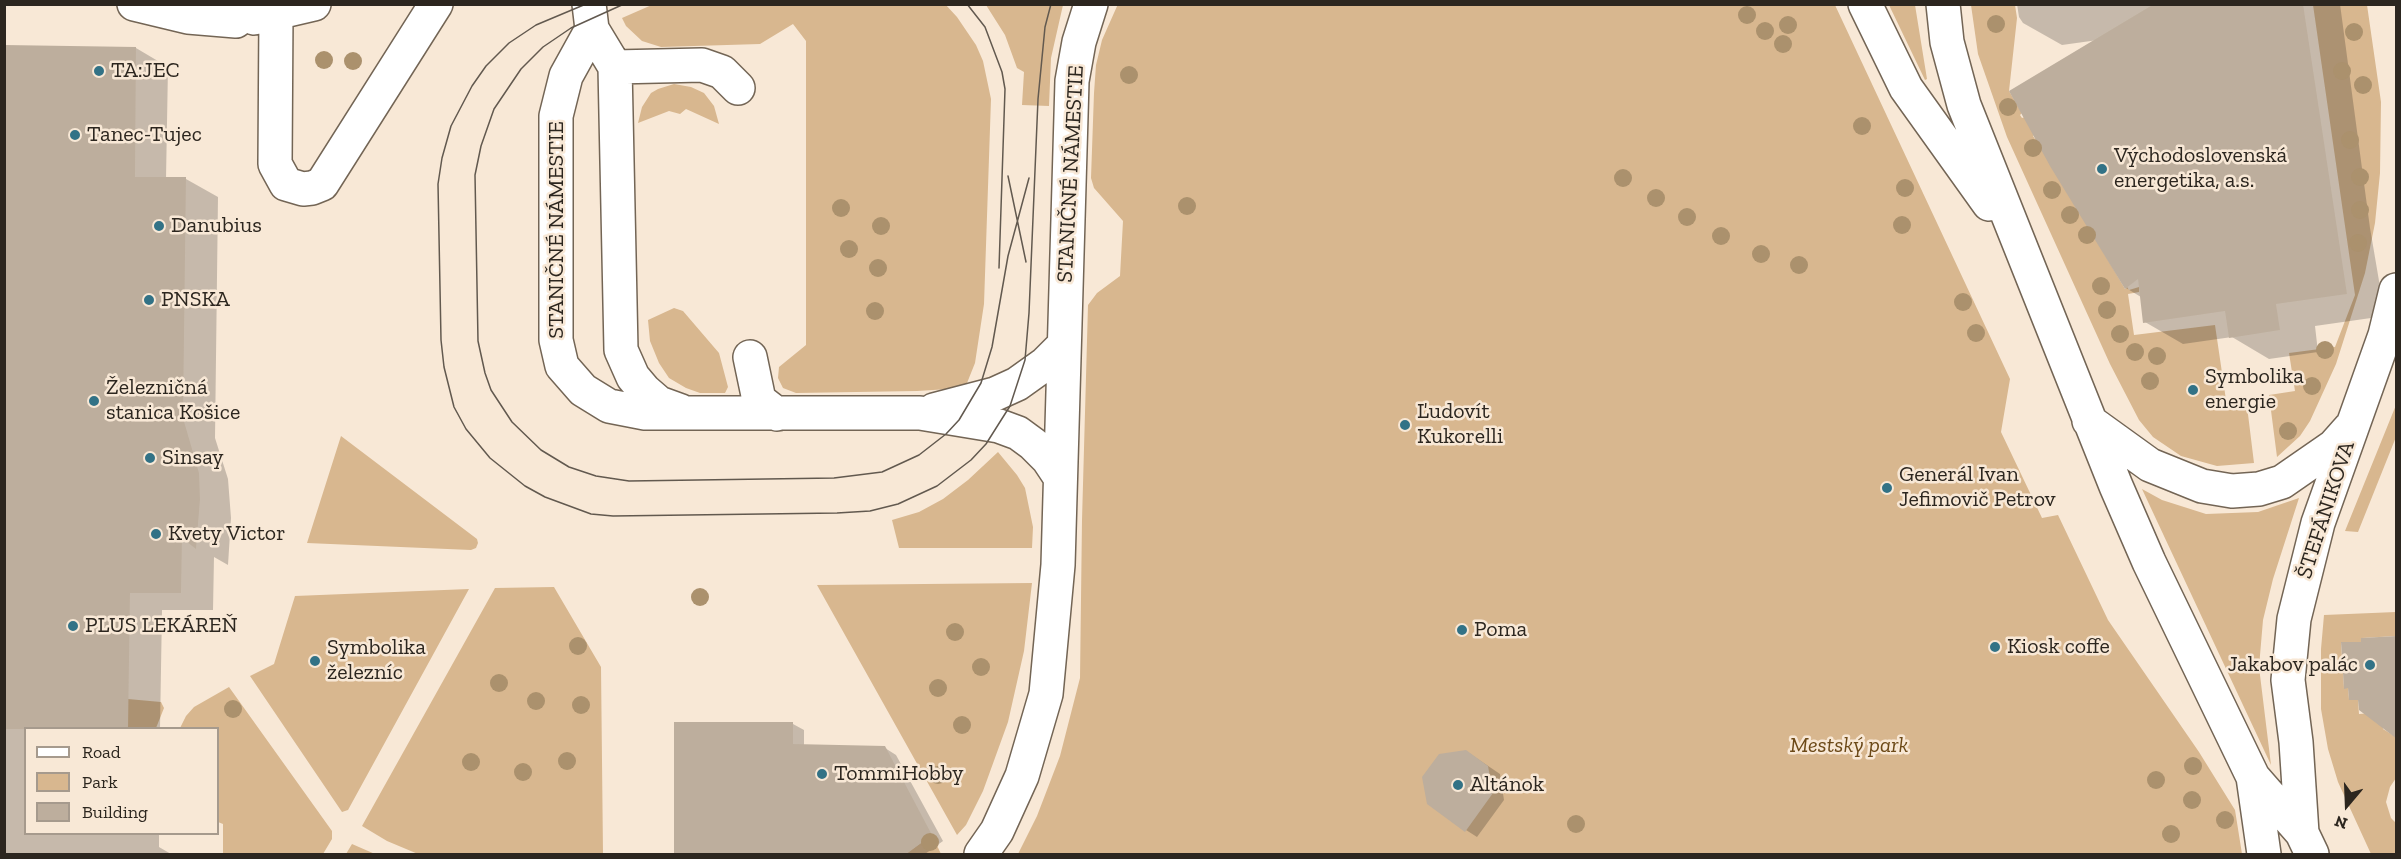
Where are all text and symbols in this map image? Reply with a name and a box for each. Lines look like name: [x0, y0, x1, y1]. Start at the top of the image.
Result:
place label: TA:JEC: [111, 58, 180, 84]
marker: TA:JEC: [92, 64, 106, 78]
street label: STANIČNÉ NÁMESTIE: [1052, 65, 1090, 283]
street label: STANIČNÉ NÁMESTIE: [544, 121, 570, 339]
place label: Tanec-Tujec: [87, 122, 202, 148]
marker: Tanec-Tujec: [68, 128, 82, 142]
place label: Východoslovenská energetika, a.s.: [2114, 143, 2287, 194]
marker: Východoslovenská energetika, a.s.: [2095, 162, 2109, 176]
place label: Danubius: [171, 213, 262, 239]
marker: Danubius: [152, 219, 166, 233]
place label: PNSKA: [161, 287, 230, 313]
marker: PNSKA: [142, 293, 156, 307]
place label: Symbolika energie: [2205, 364, 2304, 416]
place label: Železničná stanica Košice: [106, 375, 240, 427]
marker: Symbolika energie: [2186, 383, 2200, 397]
marker: Železničná stanica Košice: [87, 394, 101, 408]
place label: Ľudovít Kukorelli: [1417, 399, 1503, 451]
marker: Ľudovít Kukorelli: [1398, 418, 1412, 432]
street label: ŠTEFÁNIKOVA: [2291, 438, 2361, 582]
place label: Sinsay: [162, 445, 224, 471]
marker: Sinsay: [143, 451, 157, 465]
place label: Generál Ivan Jefimovič Petrov: [1899, 462, 2056, 514]
marker: Generál Ivan Jefimovič Petrov: [1880, 481, 1894, 495]
place label: Kvety Victor: [168, 521, 285, 547]
marker: Kvety Victor: [149, 527, 163, 541]
place label: PLUS LEKÁREŇ: [85, 613, 238, 639]
place label: Poma: [1474, 617, 1527, 643]
marker: PLUS LEKÁREŇ: [66, 619, 80, 633]
marker: Poma: [1455, 623, 1469, 637]
place label: Kiosk coffe: [2007, 634, 2110, 660]
place label: Symbolika železníc: [327, 635, 426, 686]
marker: Kiosk coffe: [1988, 640, 2002, 654]
place label: Jakabov palác: [2228, 652, 2358, 678]
marker: Symbolika železníc: [308, 654, 322, 668]
marker: Jakabov palác: [2363, 658, 2377, 672]
legend: [24, 727, 219, 835]
park label: Mestský park: [1790, 733, 1908, 759]
text: Road: [82, 741, 121, 763]
place label: TommiHobby: [834, 761, 963, 787]
marker: TommiHobby: [815, 767, 829, 781]
text: Park: [82, 771, 118, 793]
place label: Altánok: [1470, 772, 1544, 798]
north arrow: [2317, 775, 2377, 835]
marker: Altánok: [1451, 778, 1465, 792]
text: Building: [82, 801, 148, 823]
text: N: [2332, 812, 2350, 833]

